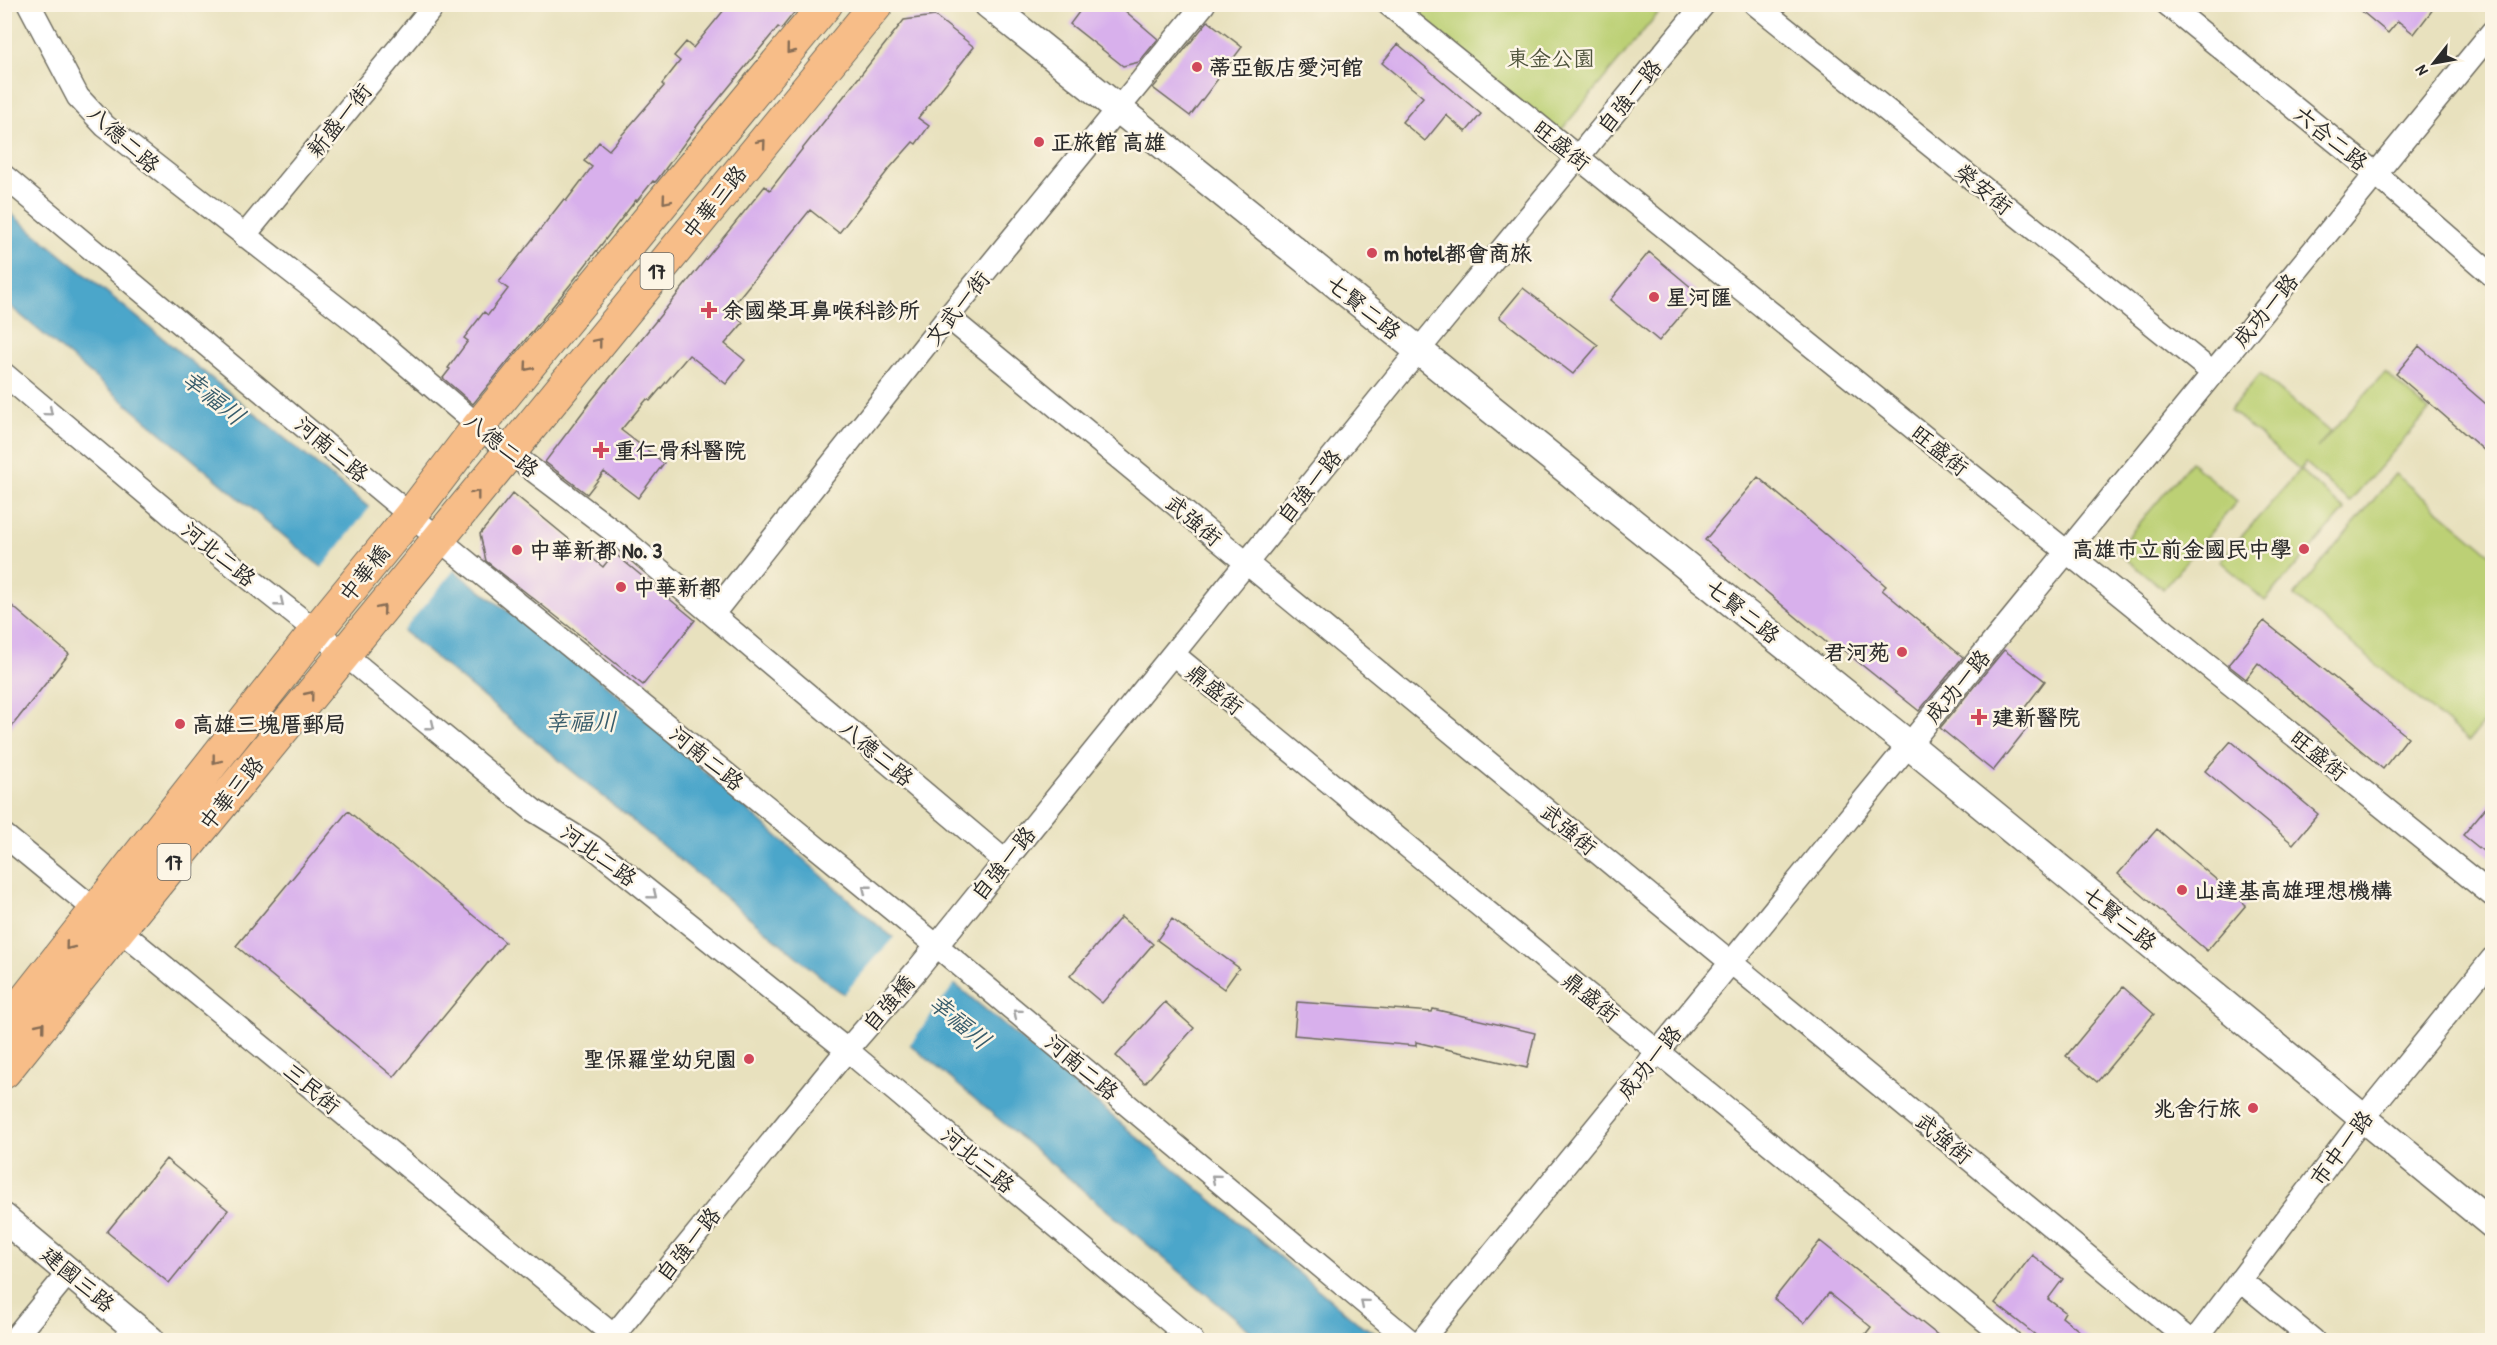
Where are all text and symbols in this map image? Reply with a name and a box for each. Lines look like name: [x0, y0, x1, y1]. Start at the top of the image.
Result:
north arrow: [2404, 33, 2464, 93]
one-way arrow: [786, 43, 797, 54]
park label: 東金公園: [1507, 43, 1595, 73]
place label: 蒂亞飯店愛河館: [1209, 52, 1363, 82]
street label: 自強一路: [1590, 52, 1668, 140]
marker: 蒂亞飯店愛河館: [1190, 60, 1204, 74]
text: N: [2409, 61, 2433, 80]
street label: 新盛一街: [300, 76, 378, 164]
street label: 八德二路: [81, 98, 167, 180]
street label: 六合二路: [2287, 99, 2375, 177]
street label: 旺盛街: [1527, 113, 1597, 177]
place label: 正旅館 高雄: [1051, 127, 1166, 157]
marker: 正旅館 高雄: [1032, 135, 1046, 149]
one-way arrow: [755, 139, 766, 150]
street label: 榮安街: [1949, 157, 2019, 221]
street label: 中華三路: [675, 158, 753, 246]
one-way arrow: [662, 194, 673, 205]
place label: m hotel都會商旅: [1384, 238, 1532, 268]
marker: m hotel都會商旅: [1365, 246, 1379, 260]
road number: 17: [640, 253, 674, 289]
street label: 文武一街: [918, 264, 996, 352]
street label: 成功一路: [2225, 267, 2305, 353]
street label: 七賢二路: [1320, 268, 1408, 346]
place label: 星河匯: [1666, 282, 1732, 312]
marker: 星河匯: [1647, 290, 1661, 304]
place label: 余國榮耳鼻喉科診所: [722, 295, 920, 325]
marker: 余國榮耳鼻喉科診所: [700, 301, 718, 319]
one-way arrow: [591, 338, 602, 349]
one-way arrow: [524, 360, 535, 371]
water label: 幸福川: [176, 362, 253, 433]
one-way arrow: [42, 404, 53, 415]
street label: 八德二路: [458, 406, 546, 484]
street label: 河南二路: [289, 409, 375, 489]
street label: 旺盛街: [1905, 418, 1975, 482]
place label: 重仁骨科醫院: [614, 435, 746, 465]
marker: 重仁骨科醫院: [592, 441, 610, 459]
street label: 自強一路: [1270, 442, 1348, 530]
street label: 武強街: [1159, 487, 1229, 553]
one-way arrow: [468, 490, 479, 501]
street label: 河北二路: [175, 515, 263, 593]
place label: 高雄市立前金國民中學: [2072, 534, 2292, 564]
place label: 中華新都 No. 3: [529, 535, 662, 565]
street label: 中華橋: [332, 538, 396, 608]
marker: 高雄市立前金國民中學: [2297, 542, 2311, 556]
marker: 中華新都 No. 3: [510, 543, 524, 557]
place label: 中華新都: [633, 572, 721, 602]
street label: 七賢二路: [1699, 572, 1787, 650]
marker: 中華新都: [614, 580, 628, 594]
one-way arrow: [273, 596, 284, 607]
one-way arrow: [374, 605, 385, 616]
place label: 君河苑: [1824, 637, 1890, 667]
street label: 成功一路: [1917, 643, 1997, 729]
marker: 君河苑: [1895, 645, 1909, 659]
street label: 鼎盛街: [1180, 657, 1250, 721]
one-way arrow: [302, 691, 313, 702]
place label: 建新醫院: [1992, 702, 2080, 732]
water label: 幸福川: [545, 705, 618, 737]
marker: 建新醫院: [1970, 708, 1988, 726]
place label: 高雄三塊厝郵局: [192, 709, 346, 739]
street label: 八德二路: [834, 713, 920, 793]
marker: 高雄三塊厝郵局: [173, 717, 187, 731]
one-way arrow: [424, 719, 435, 730]
street label: 河南二路: [663, 719, 751, 797]
street label: 旺盛街: [2284, 723, 2354, 787]
street label: 中華三路: [192, 749, 270, 837]
one-way arrow: [212, 753, 223, 764]
street label: 武強街: [1534, 796, 1604, 862]
street label: 河北二路: [555, 817, 643, 893]
street label: 自強一路: [964, 819, 1042, 907]
road number: 17: [158, 844, 190, 880]
place label: 山達基高雄理想機構: [2194, 875, 2393, 905]
street label: 七賢二路: [2076, 879, 2164, 957]
marker: 山達基高雄理想機構: [2175, 883, 2189, 897]
one-way arrow: [862, 885, 873, 896]
one-way arrow: [646, 887, 657, 898]
one-way arrow: [66, 939, 77, 950]
street label: 鼎盛街: [1556, 965, 1626, 1029]
street label: 自強橋: [855, 968, 921, 1038]
water label: 幸福川: [922, 986, 999, 1057]
one-way arrow: [1013, 1009, 1024, 1020]
street label: 成功一路: [1610, 1018, 1688, 1106]
one-way arrow: [34, 1022, 45, 1033]
street label: 河南二路: [1039, 1027, 1125, 1107]
place label: 聖保羅堂幼兒園: [583, 1044, 737, 1074]
marker: 聖保羅堂幼兒園: [742, 1052, 756, 1066]
street label: 三民街: [277, 1055, 347, 1121]
place label: 兆舍行旅: [2153, 1093, 2241, 1123]
marker: 兆舍行旅: [2246, 1101, 2260, 1115]
street label: 市中一路: [2303, 1104, 2379, 1192]
street label: 武強街: [1909, 1105, 1979, 1171]
street label: 河北二路: [935, 1120, 1021, 1200]
one-way arrow: [1211, 1174, 1222, 1185]
street label: 自強一路: [649, 1200, 727, 1288]
street label: 建國三路: [35, 1239, 121, 1319]
one-way arrow: [1360, 1299, 1371, 1310]

